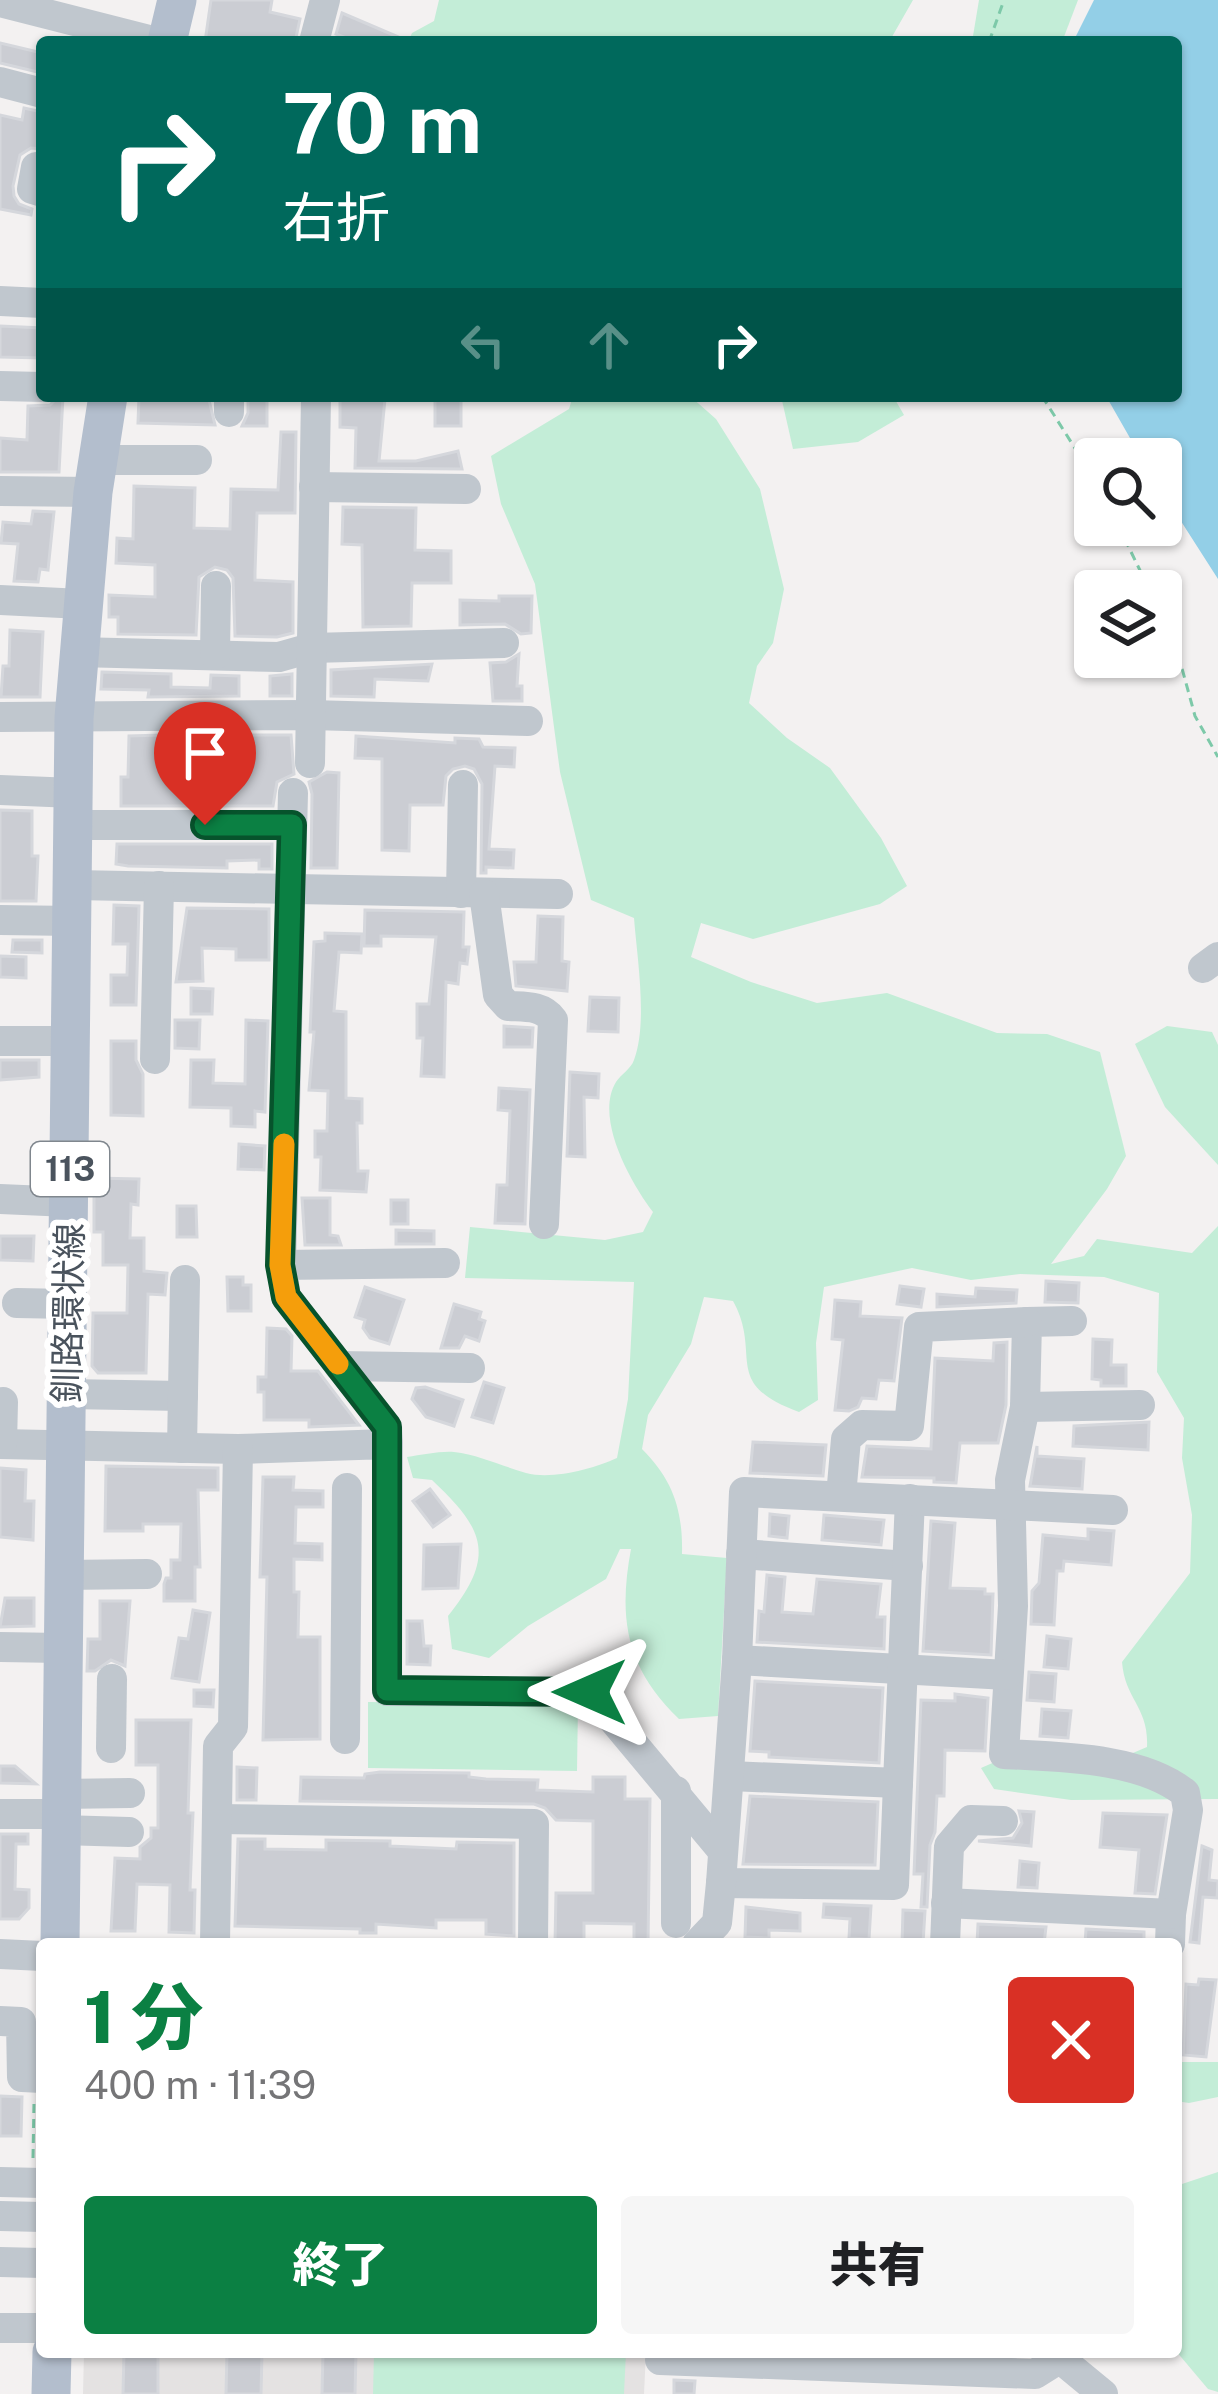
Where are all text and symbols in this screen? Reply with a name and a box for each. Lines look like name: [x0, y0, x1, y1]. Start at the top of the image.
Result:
text: 70 m: [282, 73, 482, 172]
icon: right: [84, 84, 240, 240]
text: 右折: [282, 186, 390, 249]
icon: left: [450, 312, 516, 378]
icon: ahead: [576, 312, 642, 378]
icon: right: [702, 312, 768, 378]
map controls: [1074, 438, 1182, 678]
button: search: [1074, 438, 1182, 546]
button: layers: [1074, 570, 1182, 678]
pin: [154, 702, 256, 825]
icon: arrive: [172, 720, 238, 786]
road number: 113: [31, 1142, 109, 1196]
street label: 釧路環状線: [45, 1223, 91, 1403]
position arrow: [527, 1629, 653, 1755]
text: 1 分: [84, 1975, 203, 2059]
button: close: [1008, 1977, 1134, 2103]
text: 400 m · 11:39: [84, 2062, 316, 2108]
button: 終了: [84, 2196, 597, 2334]
button: 共有: [621, 2196, 1134, 2334]

